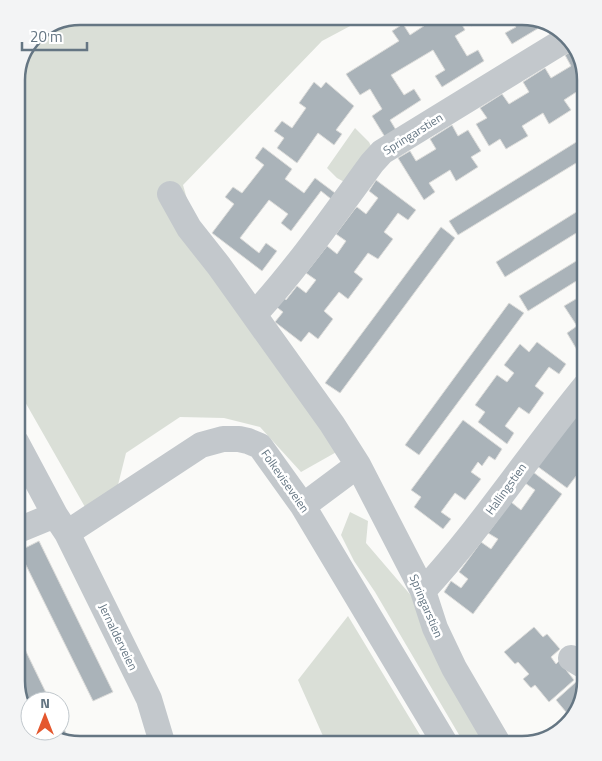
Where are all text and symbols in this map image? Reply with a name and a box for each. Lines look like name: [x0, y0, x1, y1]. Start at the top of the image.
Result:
scale bar: [22, 20, 88, 52]
text: 20 m: [30, 25, 63, 48]
street label: Springarstien: [379, 108, 446, 159]
street label: Folkeviseveien: [257, 445, 314, 516]
street label: Hallingstien: [480, 459, 531, 518]
street label: Springarstien: [405, 571, 448, 640]
street label: Jernalderveien: [94, 600, 143, 673]
north arrow: [20, 691, 70, 741]
text: N: [40, 692, 50, 713]

